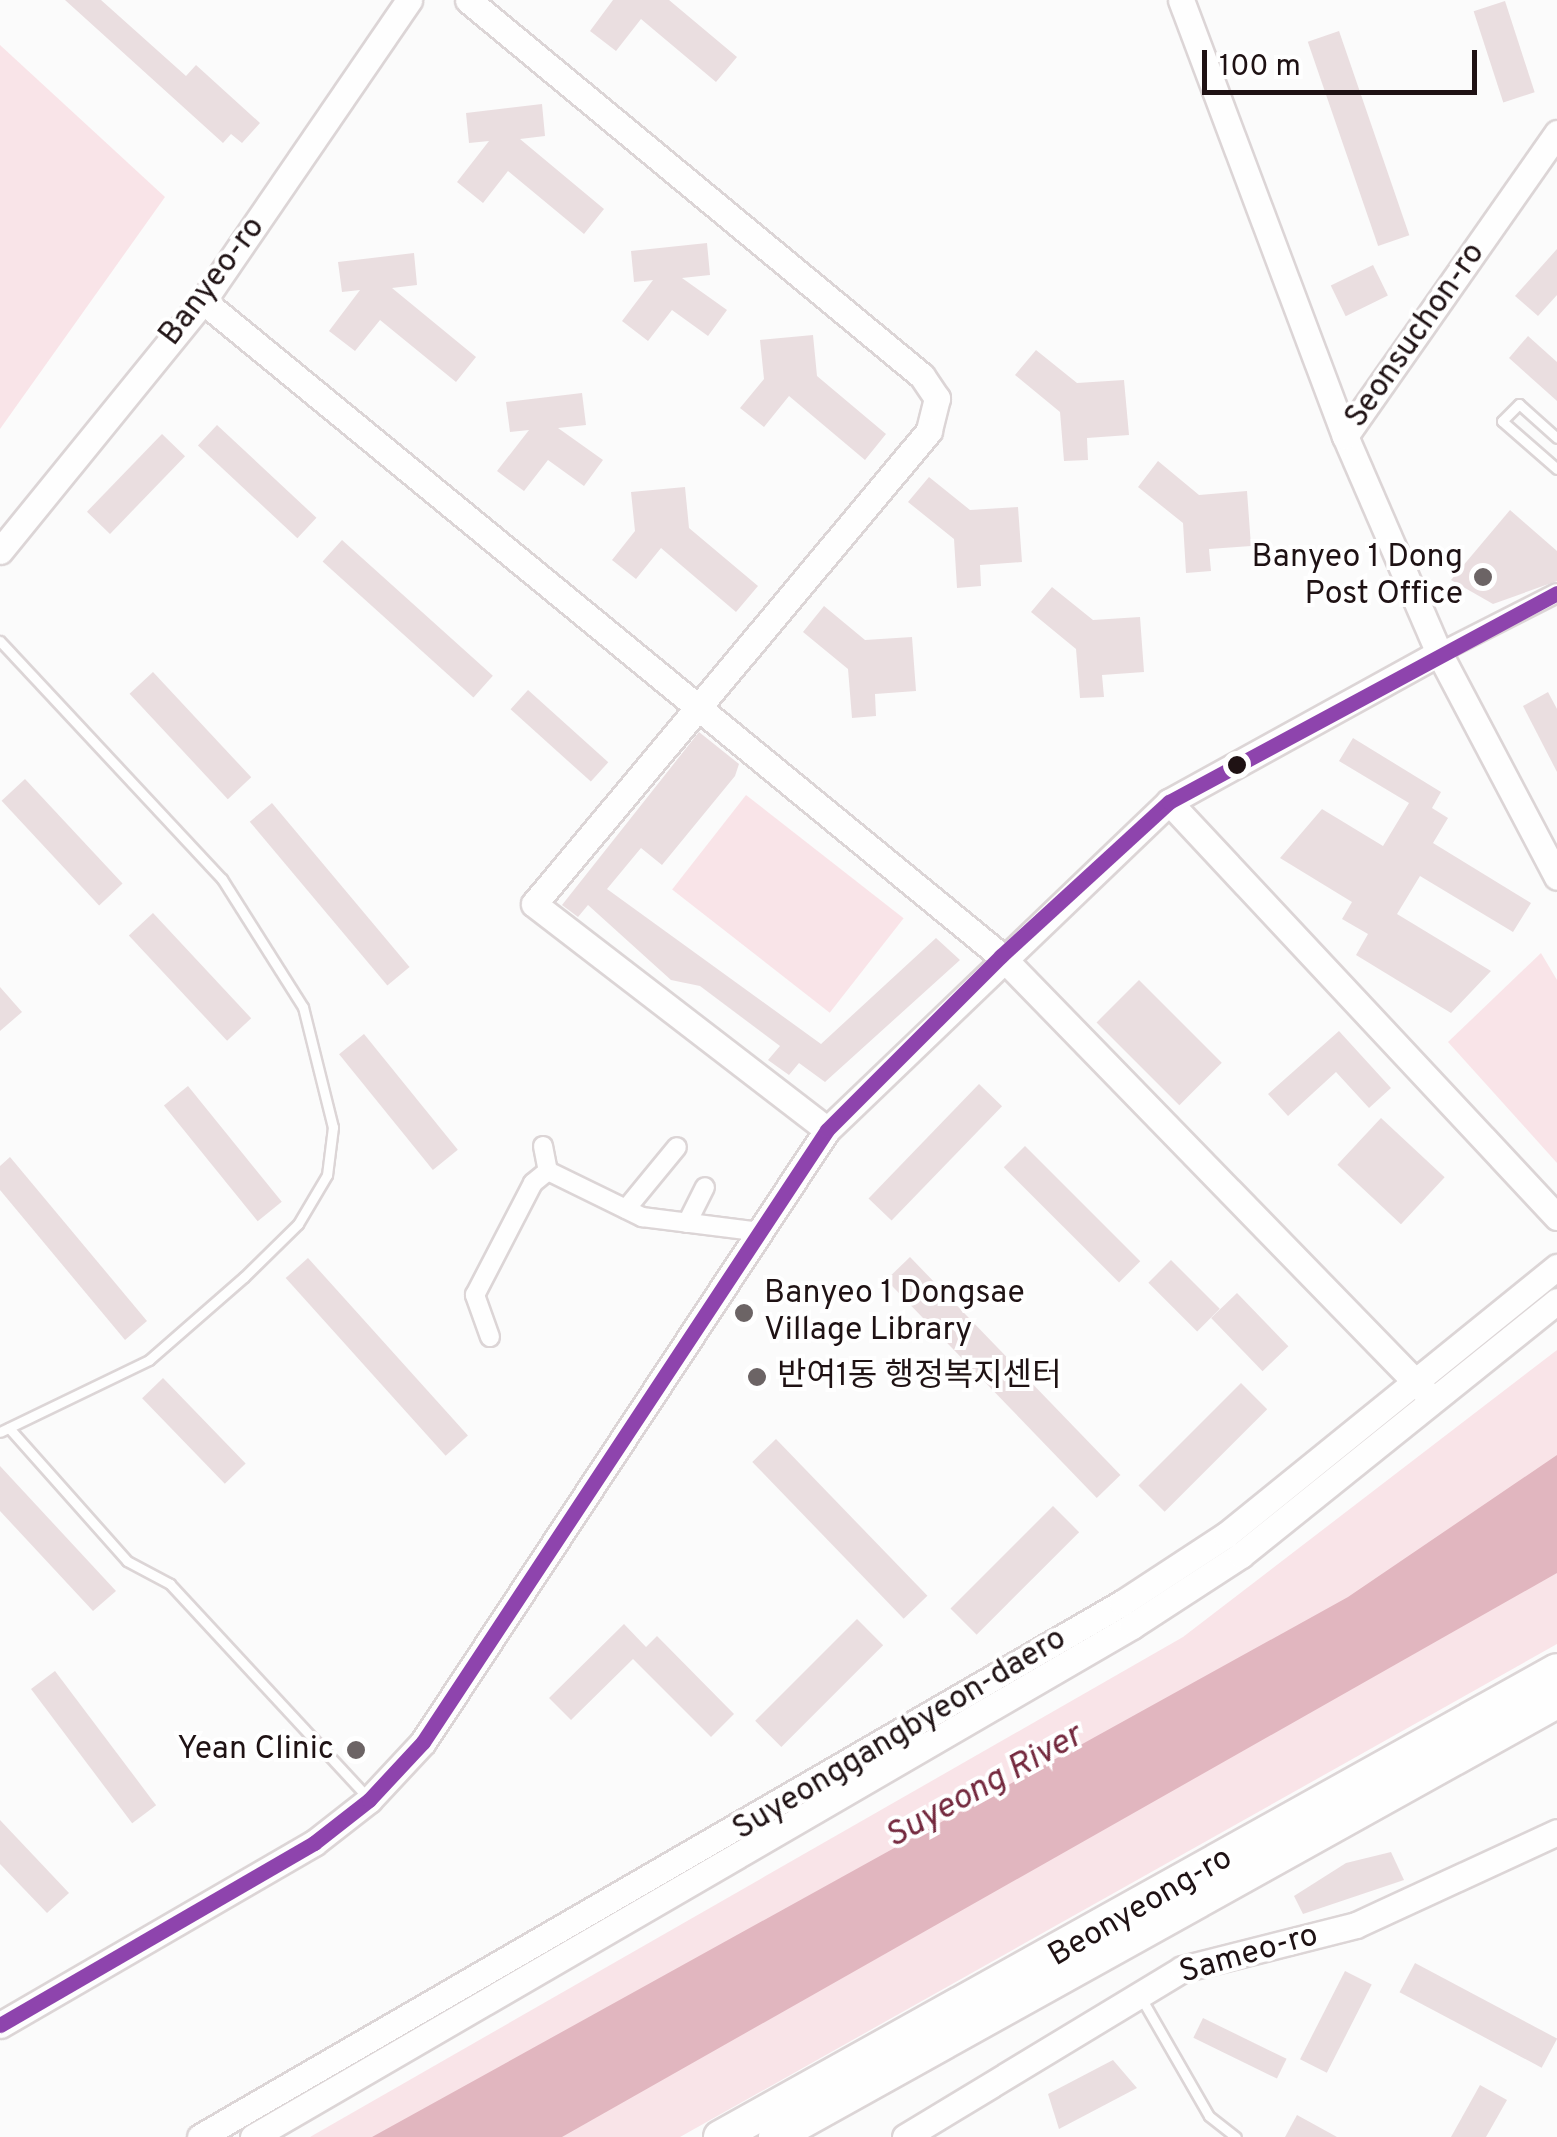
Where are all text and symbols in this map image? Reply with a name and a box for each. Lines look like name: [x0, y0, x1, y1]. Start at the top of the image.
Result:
scale bar: [1207, 30, 1482, 92]
text: 100 m: [1219, 49, 1301, 86]
street label: Banyeo-ro: [152, 210, 274, 354]
street label: Seonsuchon-ro: [1338, 236, 1494, 436]
place label: Banyeo 1 Dong Post Office: [1251, 540, 1463, 615]
marker: Banyeo 1 Dong Post Office: [1472, 566, 1494, 588]
unlabelled marker: [1227, 755, 1247, 775]
place label: Banyeo 1 Dongsae Village Library: [764, 1276, 1025, 1351]
marker: Banyeo 1 Dongsae Village Library: [733, 1302, 755, 1324]
place label: 반여1동 행정복지센터: [777, 1358, 1061, 1396]
marker: 반여1동 행정복지센터: [746, 1366, 768, 1388]
street label: Suyeonggangbyeon-daero: [727, 1620, 1073, 1850]
water label: Suyeong River: [878, 1716, 1090, 1858]
place label: Yean Clinic: [177, 1731, 334, 1769]
marker: Yean Clinic: [343, 1737, 369, 1763]
street label: Beonyeong-ro: [1042, 1840, 1240, 1976]
street label: Sameo-ro: [1175, 1917, 1323, 1993]

